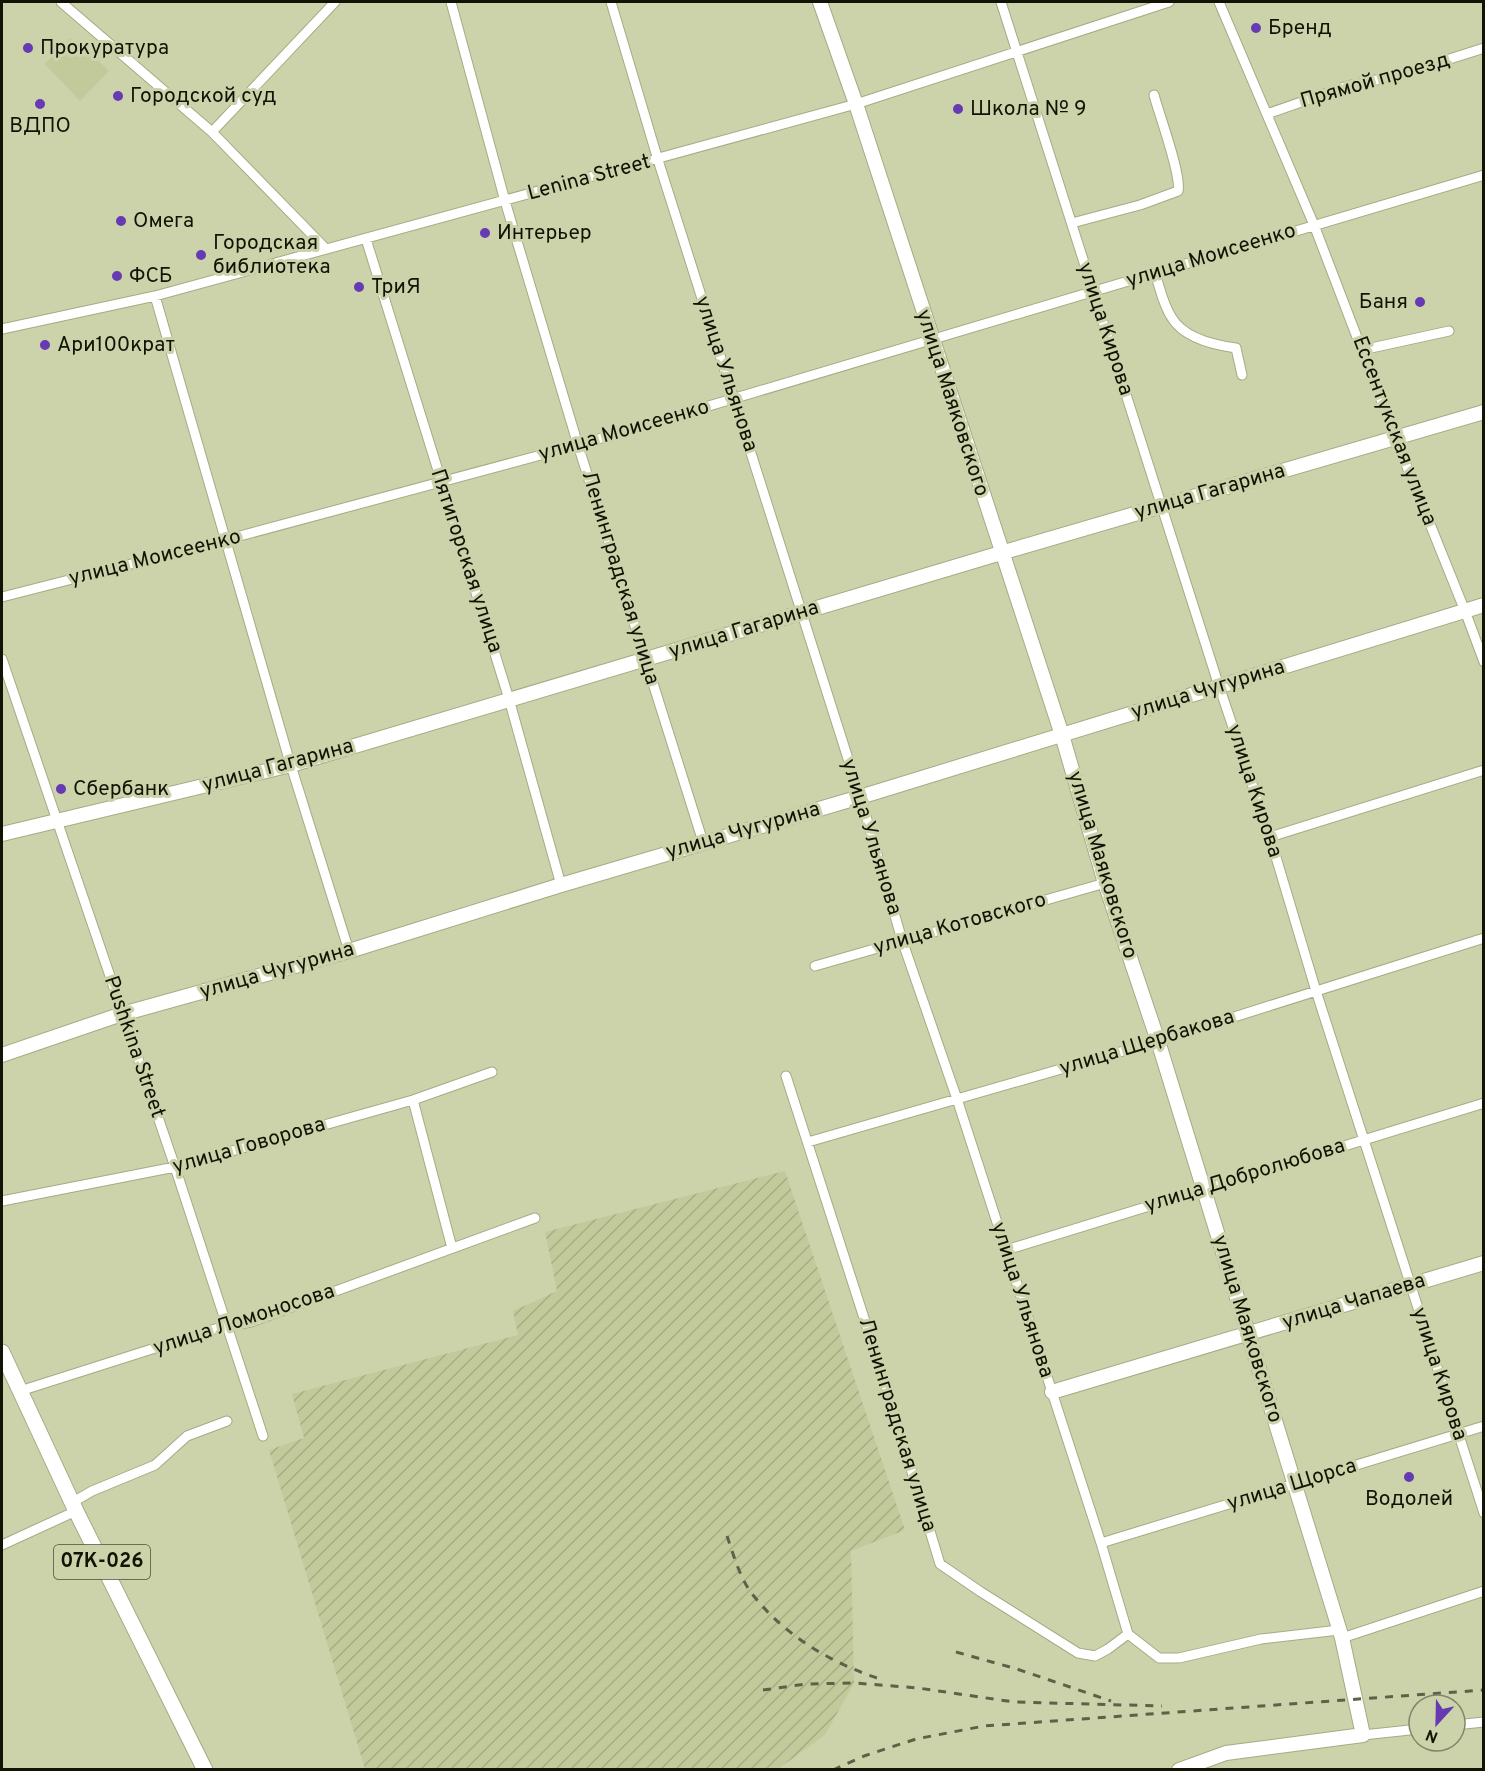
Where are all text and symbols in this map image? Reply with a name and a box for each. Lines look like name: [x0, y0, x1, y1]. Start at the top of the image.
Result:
place label: Бренд: [1268, 15, 1332, 42]
marker: Бренд: [1249, 21, 1263, 35]
place label: Прокуратура: [40, 35, 169, 62]
marker: Прокуратура: [21, 41, 35, 55]
street label: Прямой проезд: [1297, 47, 1453, 115]
place label: Городской суд: [130, 83, 277, 110]
marker: Городской суд: [111, 89, 125, 103]
place label: Школа № 9: [970, 96, 1086, 123]
marker: ВДПО: [33, 97, 47, 111]
marker: Школа № 9: [951, 102, 965, 116]
place label: ВДПО: [9, 113, 71, 140]
street label: Lenina Street: [525, 149, 653, 207]
place label: Омега: [133, 208, 194, 235]
marker: Омега: [114, 214, 128, 228]
street label: улица Моисеенко: [1123, 217, 1299, 295]
place label: Интерьер: [497, 220, 592, 247]
marker: Интерьер: [478, 226, 492, 240]
place label: Городская библиотека: [213, 230, 331, 281]
marker: Городская библиотека: [194, 248, 208, 262]
street label: улица Кирова: [1071, 259, 1139, 399]
place label: ФСБ: [129, 263, 173, 290]
marker: ФСБ: [110, 269, 124, 283]
place label: ТриЯ: [371, 274, 421, 301]
marker: ТриЯ: [352, 280, 366, 294]
place label: Баня: [1359, 289, 1408, 316]
street label: улица Ульянова: [688, 293, 764, 455]
marker: Баня: [1413, 295, 1427, 309]
street label: улица Маяковского: [909, 306, 995, 500]
place label: Ари100крат: [57, 332, 175, 359]
street label: Ессентукская улица: [1345, 332, 1443, 530]
marker: Ари100крат: [38, 338, 52, 352]
street label: улица Моисеенко: [536, 394, 712, 468]
street label: улица Гагарина: [1132, 458, 1288, 526]
street label: Пятигорская улица: [424, 466, 508, 656]
street label: Ленинградская улица: [575, 468, 665, 688]
street label: улица Моисеенко: [66, 524, 244, 592]
street label: улица Гагарина: [666, 594, 822, 666]
street label: улица Чугурина: [1128, 654, 1288, 726]
street label: улица Кирова: [1220, 721, 1288, 861]
street label: улица Гагарина: [199, 733, 357, 799]
street label: улица Ульянова: [834, 756, 908, 918]
street label: улица Маяковского: [1061, 768, 1143, 962]
place label: Сбербанк: [73, 776, 169, 803]
marker: Сбербанк: [54, 782, 68, 796]
street label: улица Чугурина: [663, 796, 823, 866]
street label: улица Котовского: [870, 886, 1050, 962]
street label: улица Чугурина: [197, 936, 357, 1006]
street label: Pushkina Street: [97, 972, 171, 1122]
street label: улица Щербакова: [1056, 1004, 1238, 1082]
street label: улица Говорова: [170, 1111, 328, 1181]
street label: улица Добролюбова: [1142, 1133, 1348, 1219]
street label: улица Ульянова: [984, 1219, 1060, 1381]
street label: улица Маяковского: [1206, 1232, 1288, 1426]
street label: улица Чапаева: [1279, 1267, 1429, 1337]
street label: улица Ломоносова: [150, 1278, 338, 1362]
street label: улица Кирова: [1405, 1304, 1473, 1444]
street label: Ленинградская улица: [852, 1315, 942, 1535]
street label: улица Щорса: [1224, 1453, 1360, 1517]
marker: Водолей: [1402, 1470, 1416, 1484]
place label: Водолей: [1365, 1486, 1453, 1513]
road number: 07К-026: [54, 1545, 150, 1579]
north arrow: [1407, 1693, 1467, 1753]
text: N: [1423, 1724, 1441, 1746]

